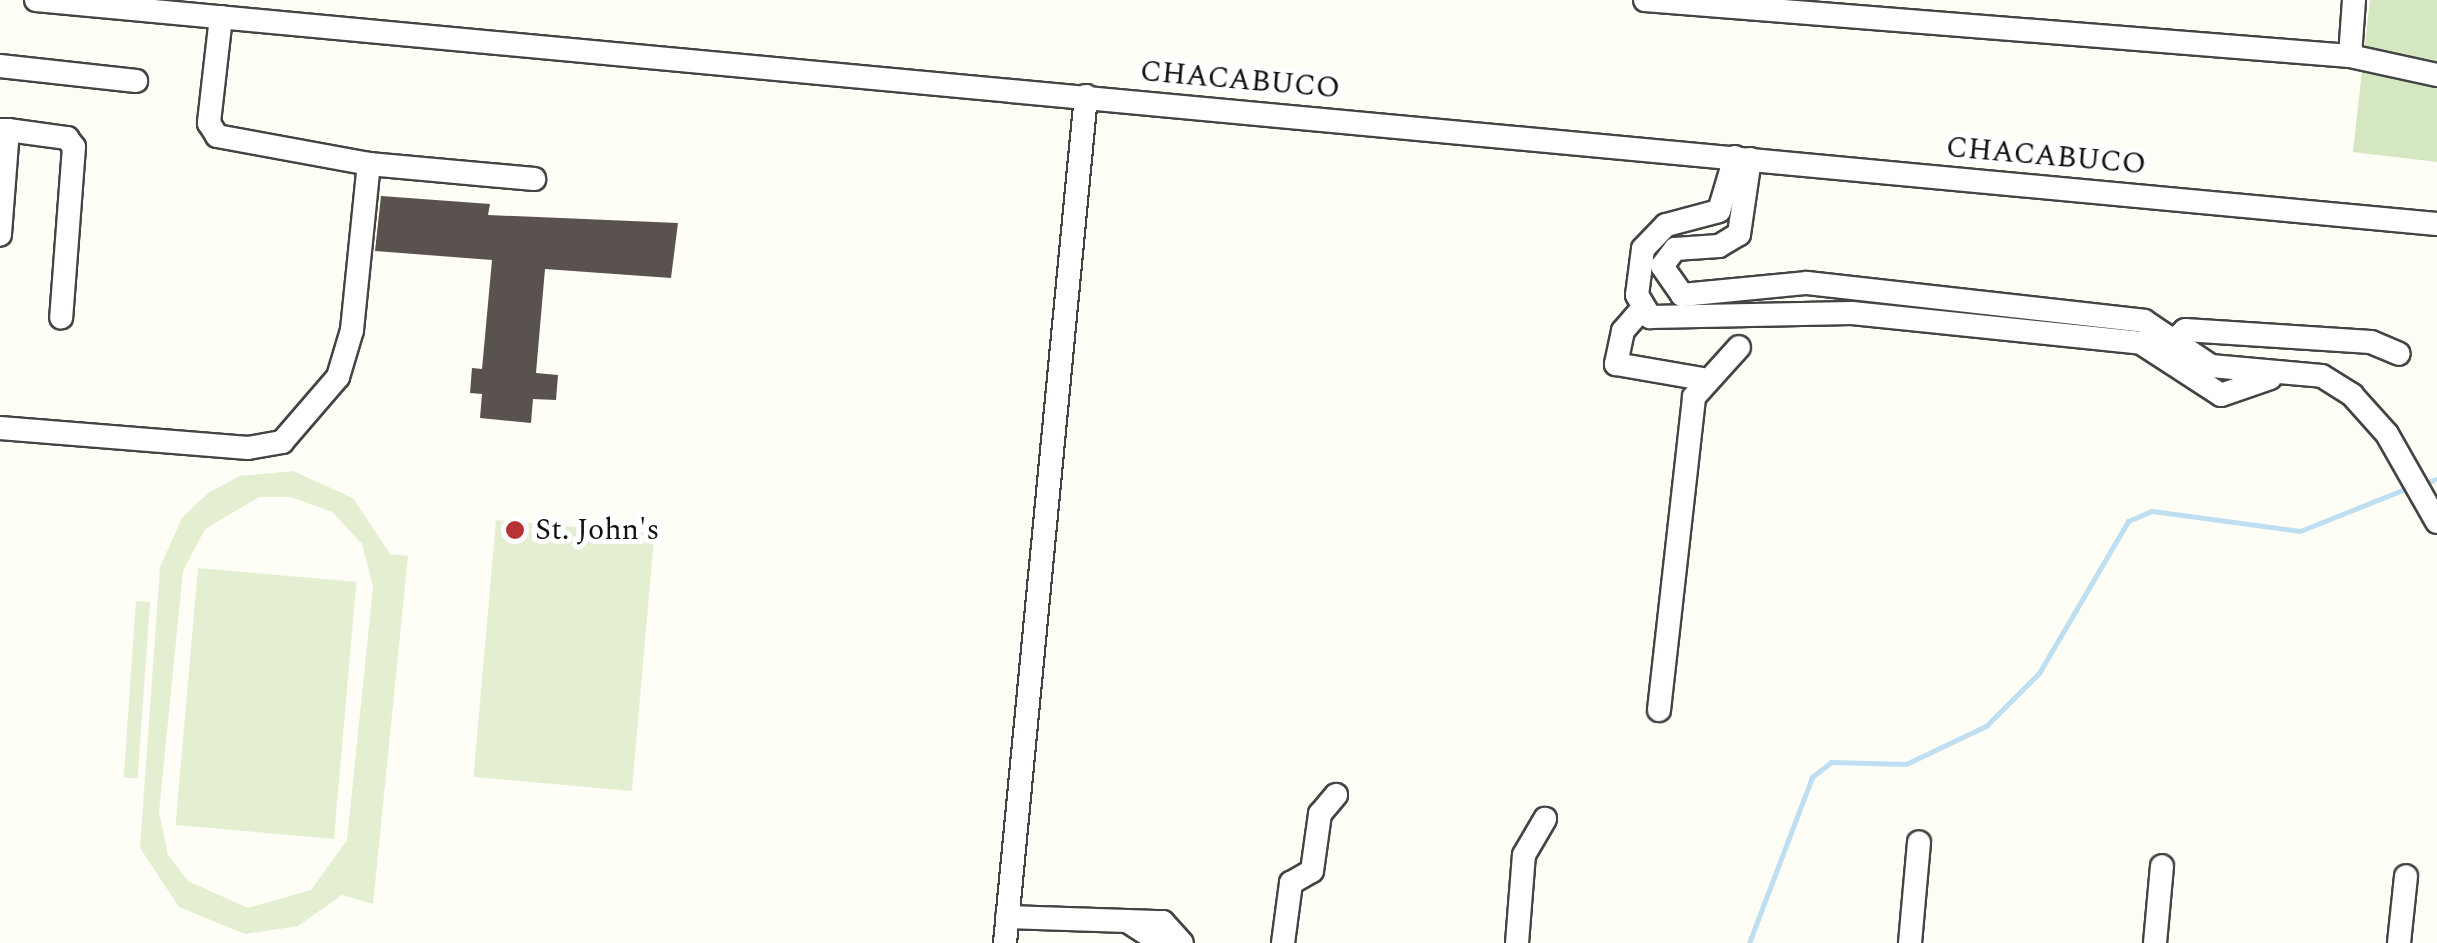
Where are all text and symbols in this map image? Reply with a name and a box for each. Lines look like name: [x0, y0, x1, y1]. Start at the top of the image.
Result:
street label: CHACABUCO: [1139, 53, 1341, 107]
street label: CHACABUCO: [1945, 129, 2147, 183]
place label: St. John's: [535, 512, 660, 548]
marker: St. John's: [504, 519, 526, 541]

